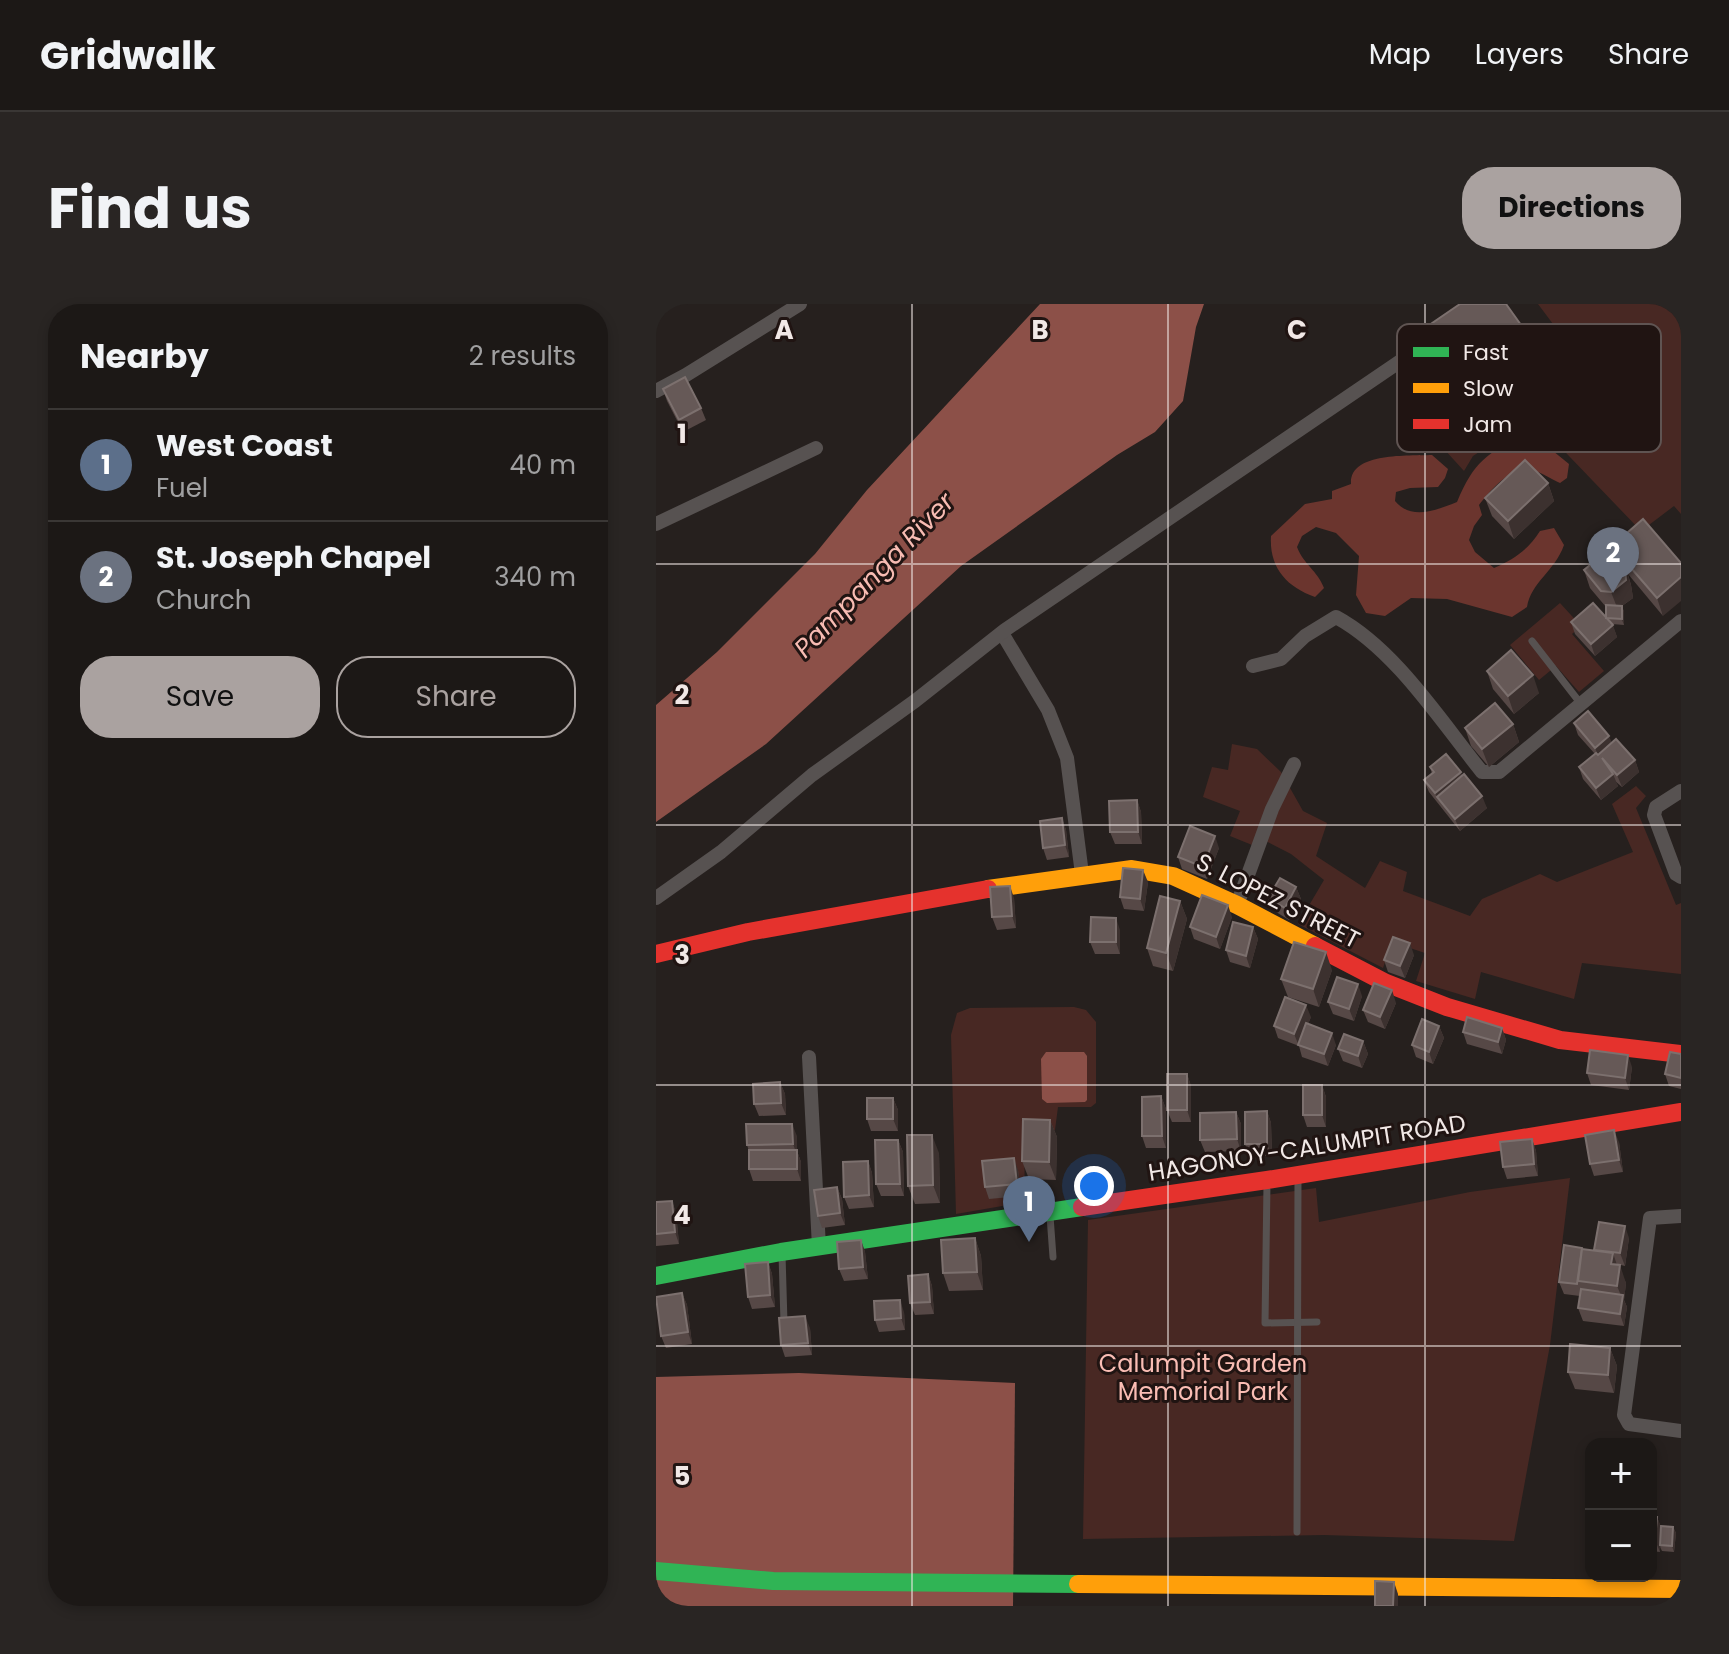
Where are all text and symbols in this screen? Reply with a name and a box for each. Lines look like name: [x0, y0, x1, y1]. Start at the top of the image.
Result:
text: Gridwalk: [40, 29, 216, 82]
text: Map: [1369, 35, 1431, 74]
text: Layers: [1475, 35, 1564, 74]
text: Share: [1608, 35, 1689, 74]
button: Directions: [1462, 167, 1681, 249]
text: Find us: [48, 169, 252, 248]
text: A: [774, 312, 794, 348]
text: B: [1031, 312, 1049, 348]
text: C: [1287, 312, 1307, 348]
legend: [1397, 324, 1661, 452]
text: Nearby: [80, 332, 209, 380]
text: Fast: [1463, 337, 1508, 368]
text: 2 results: [469, 338, 576, 374]
text: Slow: [1463, 373, 1513, 404]
text: Jam: [1463, 409, 1512, 440]
text: 1: [677, 416, 687, 452]
text: West Coast: [156, 424, 333, 467]
text: 1: [101, 447, 111, 483]
text: 40 m: [510, 447, 576, 483]
text: Fuel: [156, 470, 208, 506]
water label: Pampanga River: [786, 484, 963, 665]
pin: 2: [1587, 527, 1639, 593]
text: St. Joseph Chapel: [156, 536, 431, 579]
text: 2: [99, 559, 113, 595]
text: 340 m: [494, 559, 576, 595]
text: Church: [156, 582, 251, 618]
button: Save: [80, 656, 320, 738]
button: Share: [336, 656, 576, 738]
text: 2: [675, 677, 690, 713]
street label: S. LOPEZ STREET: [1191, 845, 1366, 956]
text: 3: [674, 937, 690, 973]
street label: HAGONOY-CALUMPIT ROAD: [1146, 1106, 1468, 1189]
your location: [1074, 1166, 1114, 1206]
pin: 1: [1003, 1176, 1055, 1242]
text: 4: [673, 1197, 691, 1233]
park label: Calumpit Garden Memorial Park: [1099, 1347, 1307, 1408]
map controls: [1585, 1438, 1657, 1582]
button: +: [1585, 1438, 1657, 1510]
text: 5: [674, 1458, 690, 1494]
button: −: [1585, 1510, 1657, 1582]

